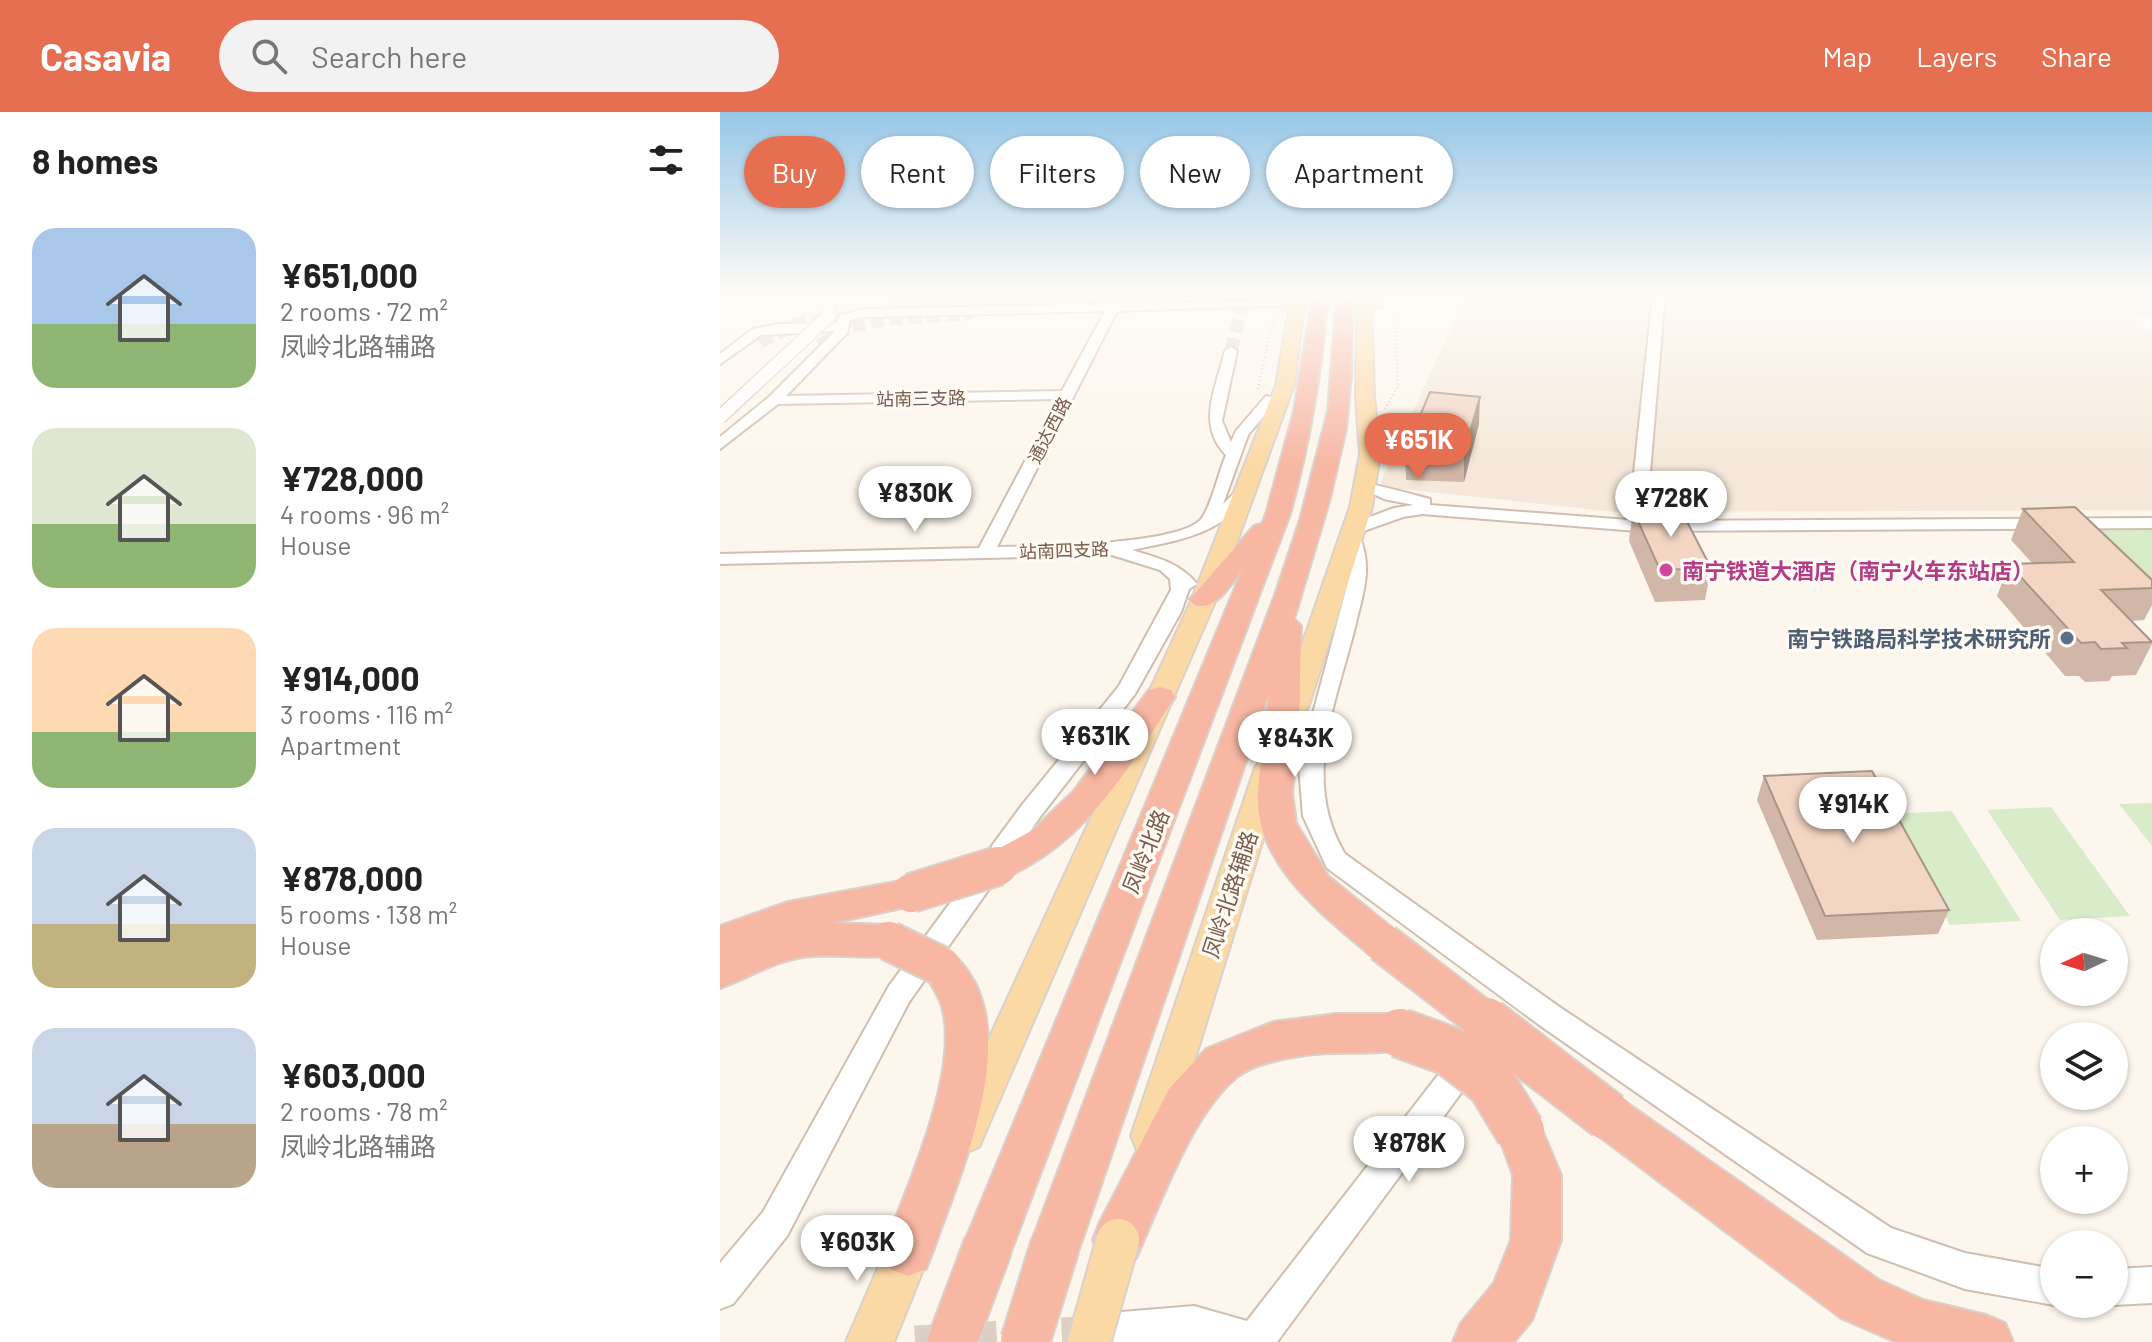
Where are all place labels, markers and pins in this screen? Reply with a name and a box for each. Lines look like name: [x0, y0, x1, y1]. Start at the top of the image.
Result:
pin: ¥651K: [1362, 413, 1474, 481]
pin: ¥830K: [859, 466, 971, 534]
pin: ¥728K: [1615, 471, 1727, 539]
place label: 南宁铁道大酒店（南宁火车东站店）: [1682, 557, 2034, 583]
marker: 南宁铁道大酒店（南宁火车东站店）: [1657, 561, 1675, 579]
place label: 南宁铁路局科学技术研究所: [1787, 625, 2051, 651]
marker: 南宁铁路局科学技术研究所: [2058, 629, 2076, 647]
pin: ¥631K: [1039, 709, 1151, 777]
pin: ¥843K: [1239, 711, 1351, 779]
pin: ¥914K: [1797, 777, 1909, 845]
pin: ¥878K: [1353, 1116, 1465, 1184]
pin: ¥603K: [801, 1215, 913, 1283]

